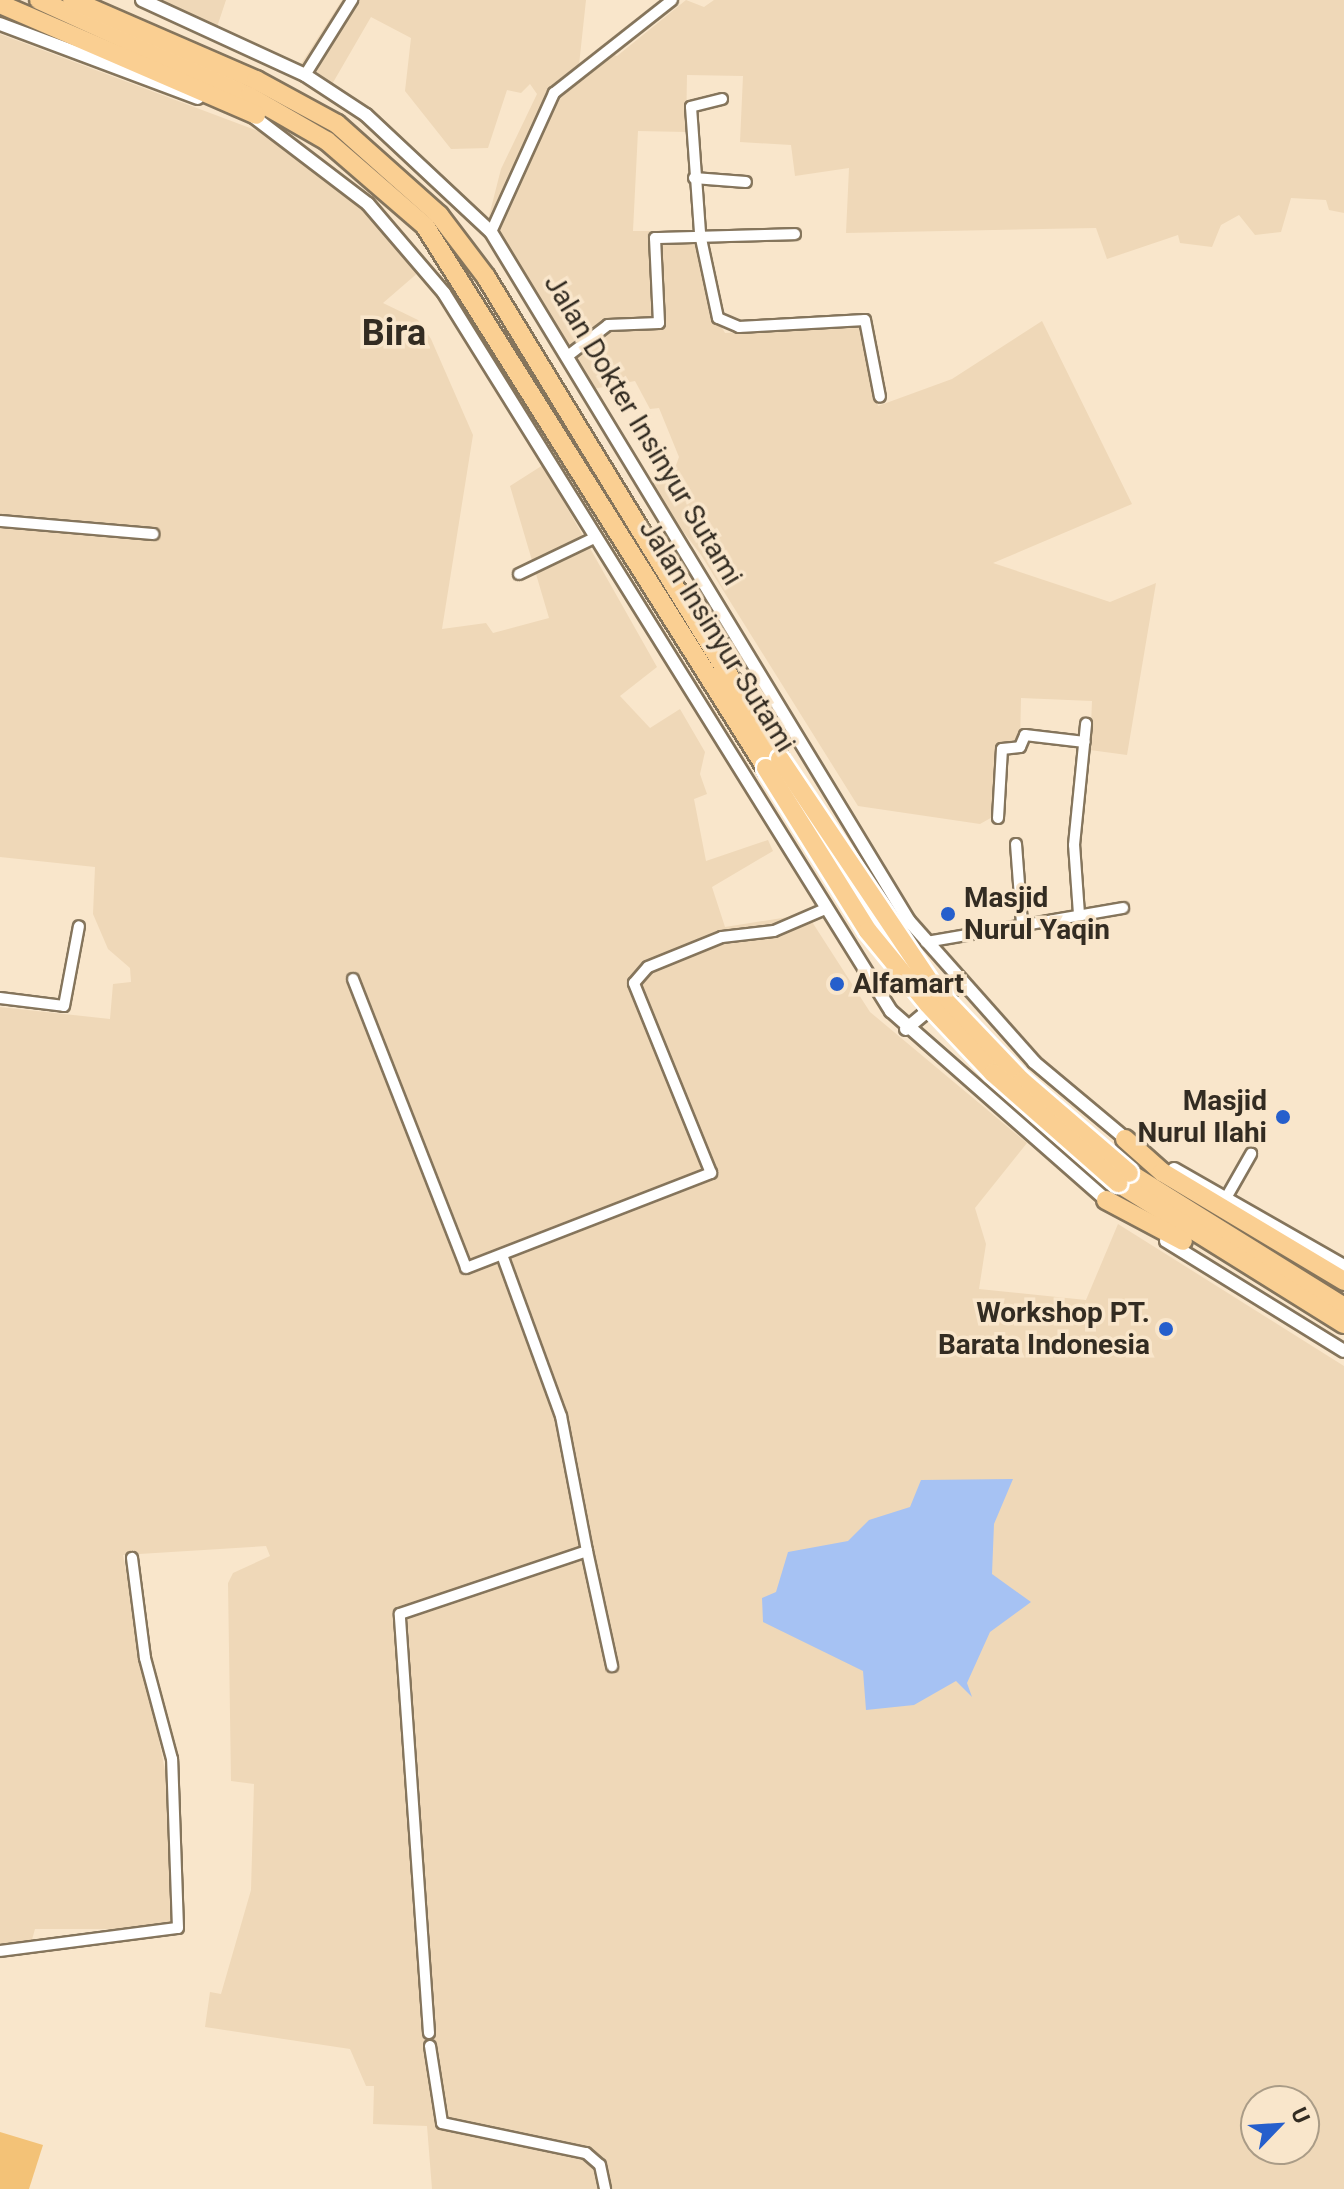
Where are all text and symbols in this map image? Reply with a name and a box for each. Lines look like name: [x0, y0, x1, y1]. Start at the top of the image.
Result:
street label: Jalan Dokter Insinyur Sutami: [537, 268, 749, 592]
district label: Bira: [362, 312, 426, 356]
street label: Jalan Insinyur Sutami: [632, 514, 802, 758]
place label: Masjid Nurul Yaqin: [964, 881, 1110, 947]
marker: Masjid Nurul Yaqin: [939, 905, 957, 923]
place label: Alfamart: [853, 967, 964, 1001]
marker: Alfamart: [828, 975, 846, 993]
place label: Masjid Nurul Ilahi: [1138, 1084, 1267, 1150]
marker: Masjid Nurul Ilahi: [1274, 1108, 1292, 1126]
place label: Workshop PT. Barata Indonesia: [938, 1296, 1150, 1362]
marker: Workshop PT. Barata Indonesia: [1157, 1320, 1175, 1338]
north arrow: [1240, 2085, 1320, 2165]
text: U: [1286, 2104, 1315, 2127]

